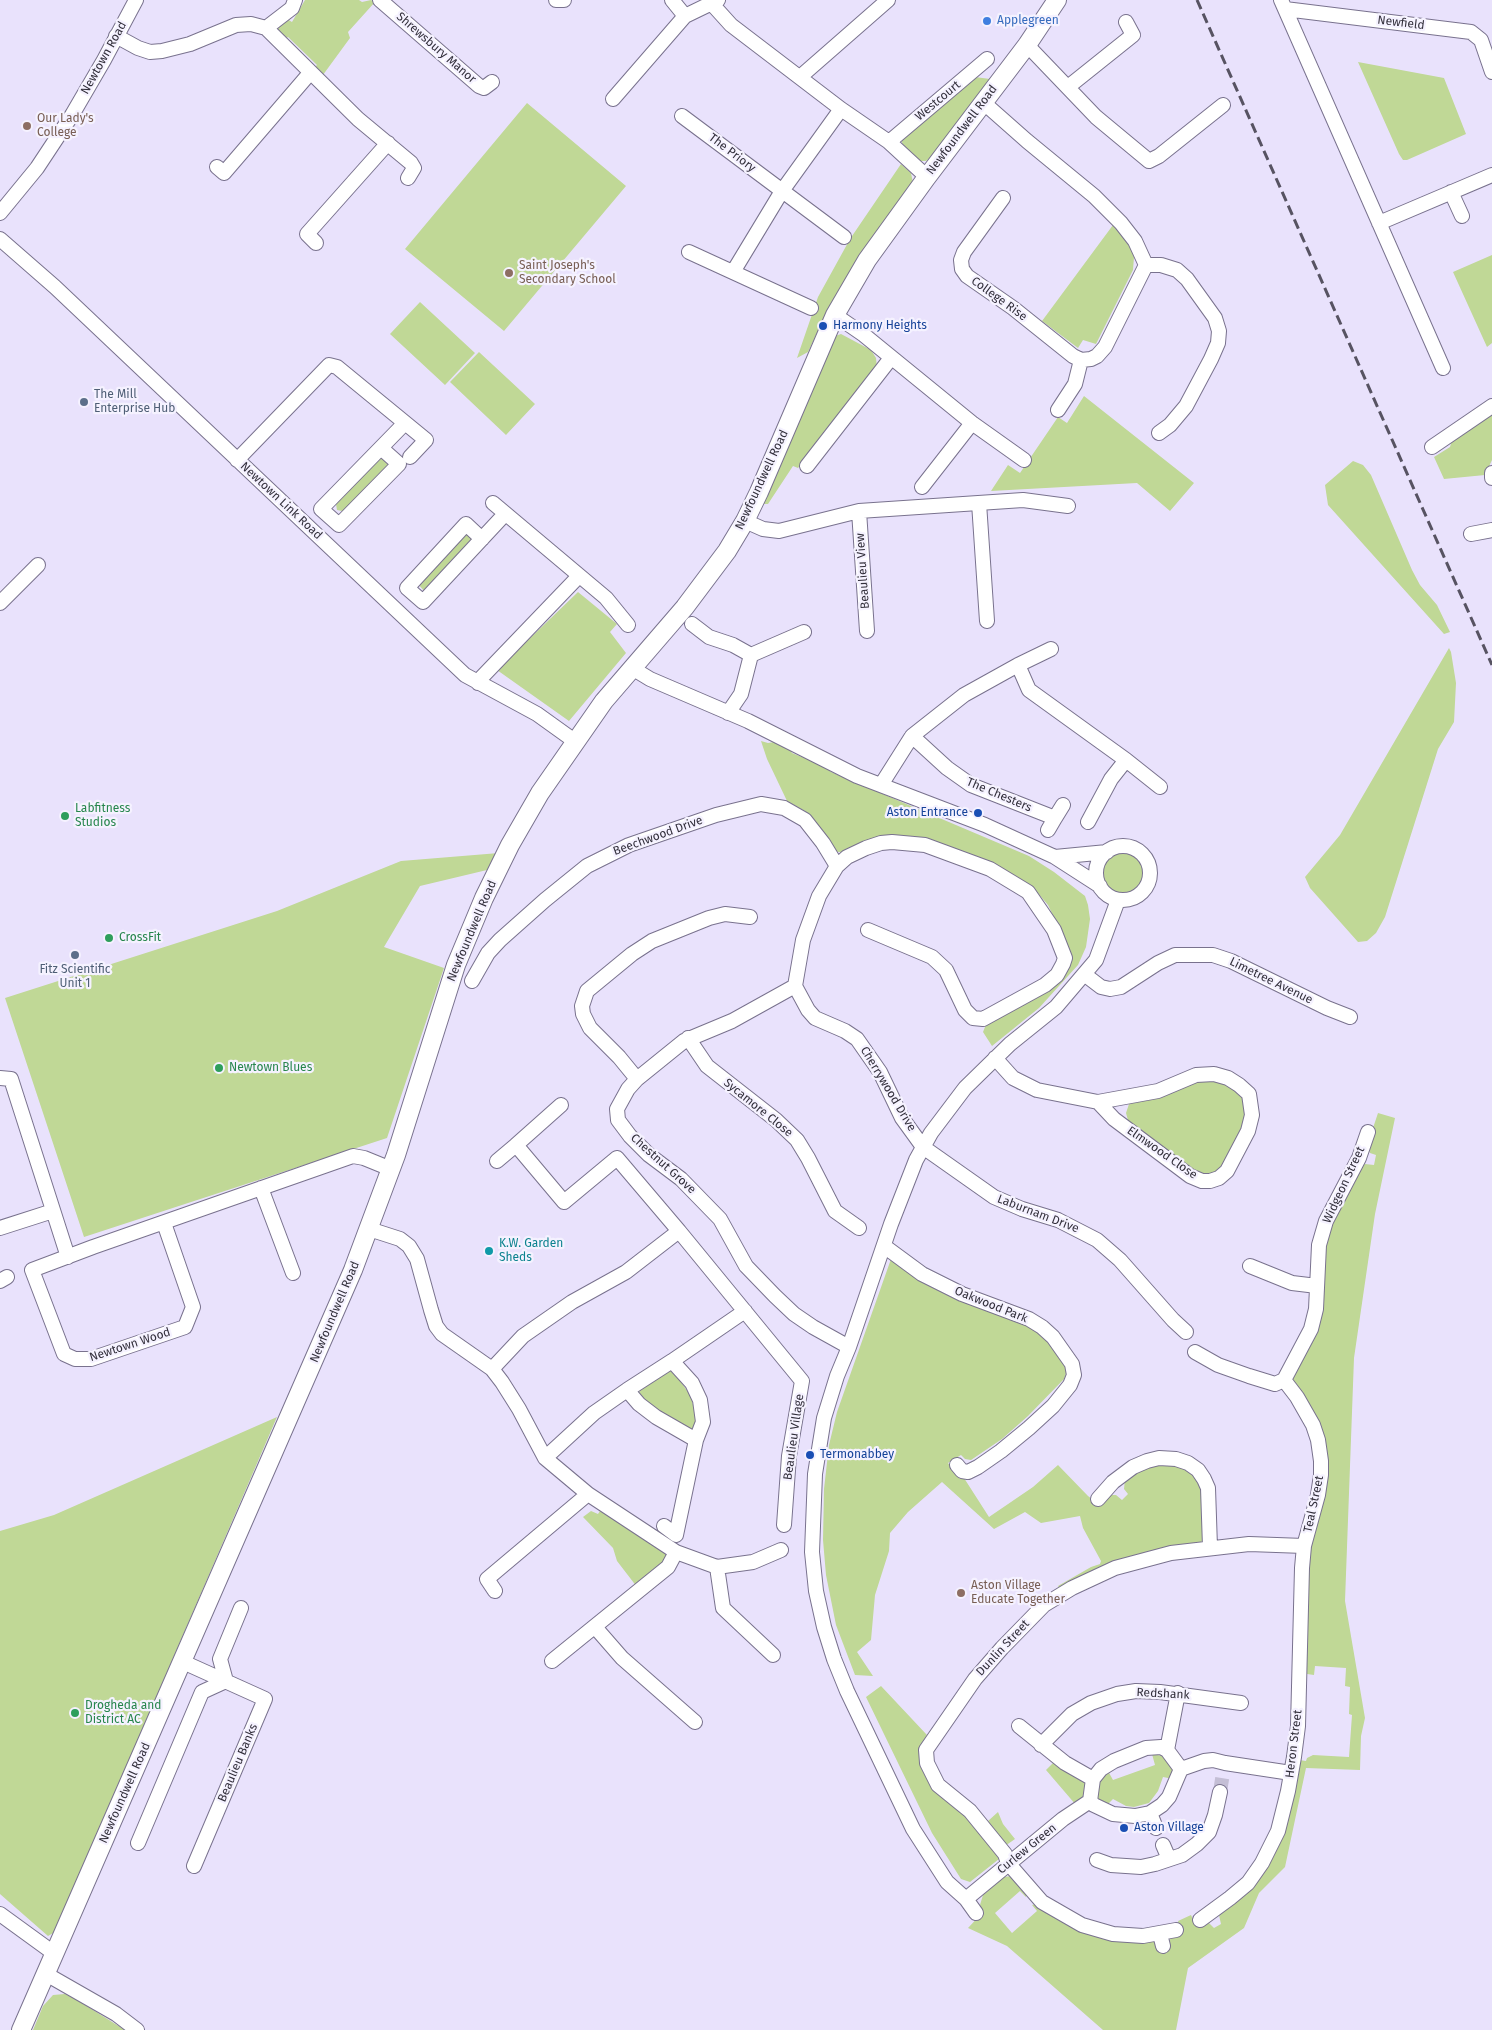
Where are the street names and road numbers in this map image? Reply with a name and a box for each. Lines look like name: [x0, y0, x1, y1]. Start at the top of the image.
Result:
street label: Shrewsbury Manor: [393, 9, 479, 87]
street label: Newfield: [1377, 13, 1425, 33]
street label: Newtown Road: [78, 19, 130, 97]
street label: Westcourt: [912, 78, 964, 124]
street label: Newfoundwell Road: [924, 82, 1000, 178]
street label: The Priory: [706, 131, 758, 175]
street label: College Rise: [968, 274, 1030, 324]
street label: Newfoundwell Road: [733, 428, 791, 532]
street label: Newtown Link Road: [237, 459, 325, 543]
street label: Beaulieu View: [853, 533, 873, 609]
street label: The Chesters: [964, 775, 1034, 815]
street label: Beechwood Drive: [611, 813, 705, 859]
street label: Newfoundwell Road: [444, 878, 500, 984]
street label: Limetree Avenue: [1227, 955, 1315, 1007]
street label: Cherrywood Drive: [857, 1044, 919, 1134]
street label: Sycamore Close: [720, 1076, 796, 1140]
street label: Elmwood Close: [1124, 1123, 1200, 1183]
street label: Chestnut Grove: [627, 1131, 699, 1197]
street label: Widgeon Street: [1320, 1144, 1368, 1226]
street label: Laburnam Drive: [995, 1192, 1081, 1236]
street label: Newfoundwell Road: [307, 1259, 363, 1365]
street label: Oakwood Park: [952, 1284, 1030, 1326]
street label: Newtown Wood: [88, 1325, 172, 1365]
street label: Beaulieu Village: [781, 1393, 807, 1481]
street label: Teal Street: [1301, 1474, 1327, 1534]
street label: Dunlin Street: [973, 1617, 1033, 1679]
street label: Redshank: [1136, 1685, 1190, 1703]
street label: Heron Street: [1283, 1709, 1305, 1779]
street label: Beaulieu Banks: [215, 1722, 261, 1804]
street label: Newfoundwell Road: [96, 1741, 154, 1845]
street label: Curlew Green: [995, 1821, 1059, 1877]

